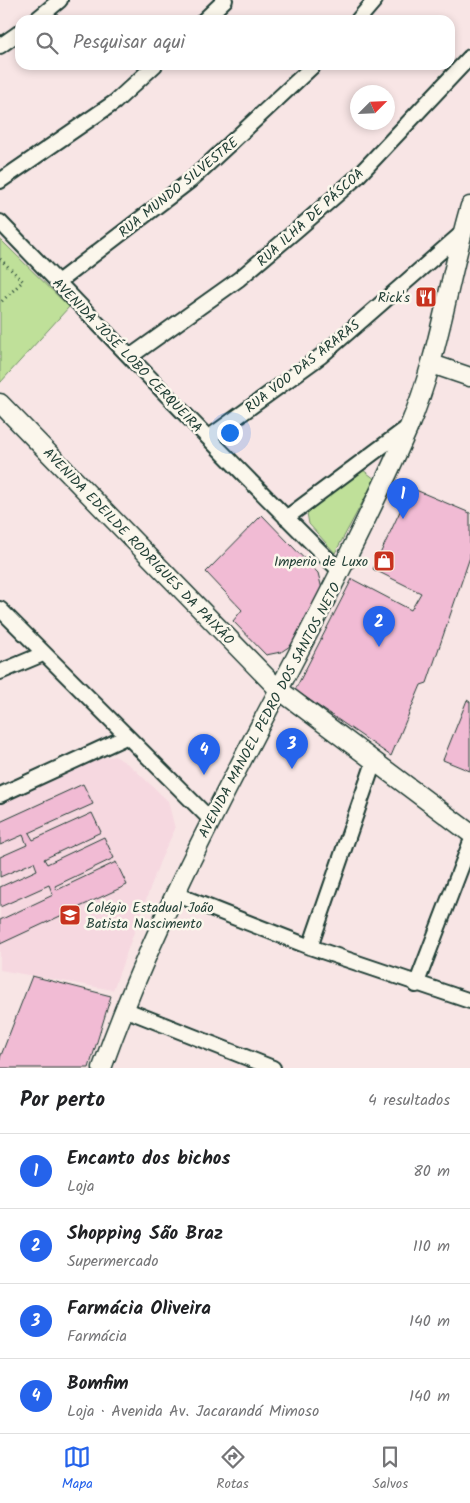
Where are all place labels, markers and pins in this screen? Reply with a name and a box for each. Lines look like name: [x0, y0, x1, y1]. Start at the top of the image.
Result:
restaurant icon: Rick's: [414, 285, 438, 309]
place label: Rick's: [378, 287, 410, 309]
pin: 1: [387, 478, 419, 519]
shop icon: Imperio de Luxo: [372, 549, 396, 573]
place label: Imperio de Luxo: [274, 551, 368, 573]
pin: 2: [363, 606, 395, 647]
pin: 3: [276, 728, 308, 769]
pin: 4: [188, 734, 220, 775]
place label: Colégio Estadual João Batista Nascimento: [86, 897, 214, 935]
school or university icon: Colégio Estadual João Batista Nascimento: [58, 903, 82, 927]

